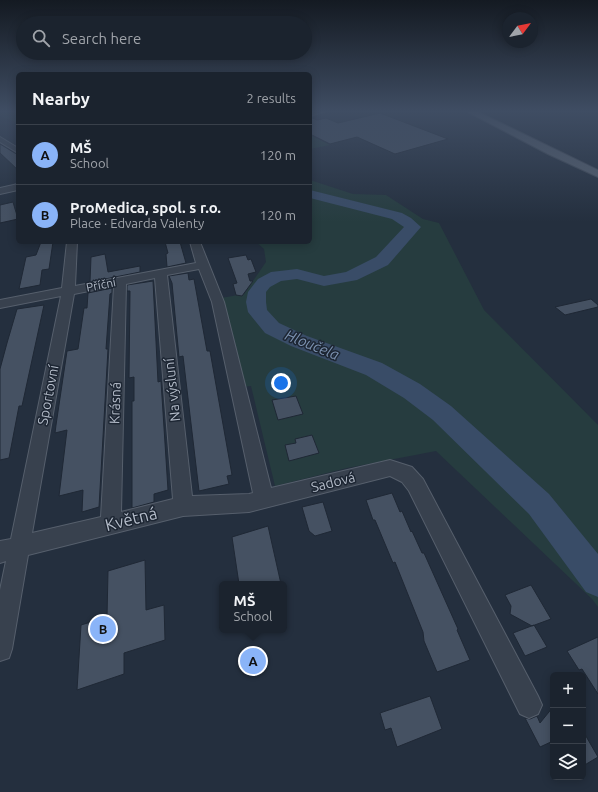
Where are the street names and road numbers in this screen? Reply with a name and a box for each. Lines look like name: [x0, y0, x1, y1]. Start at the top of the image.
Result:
street label: Příční: [85, 275, 118, 294]
street label: Na výsluní: [161, 357, 183, 422]
street label: Sportovní: [34, 363, 62, 426]
street label: Krásná: [106, 382, 124, 424]
street label: Sadová: [309, 469, 357, 495]
street label: Květná: [103, 503, 159, 534]

